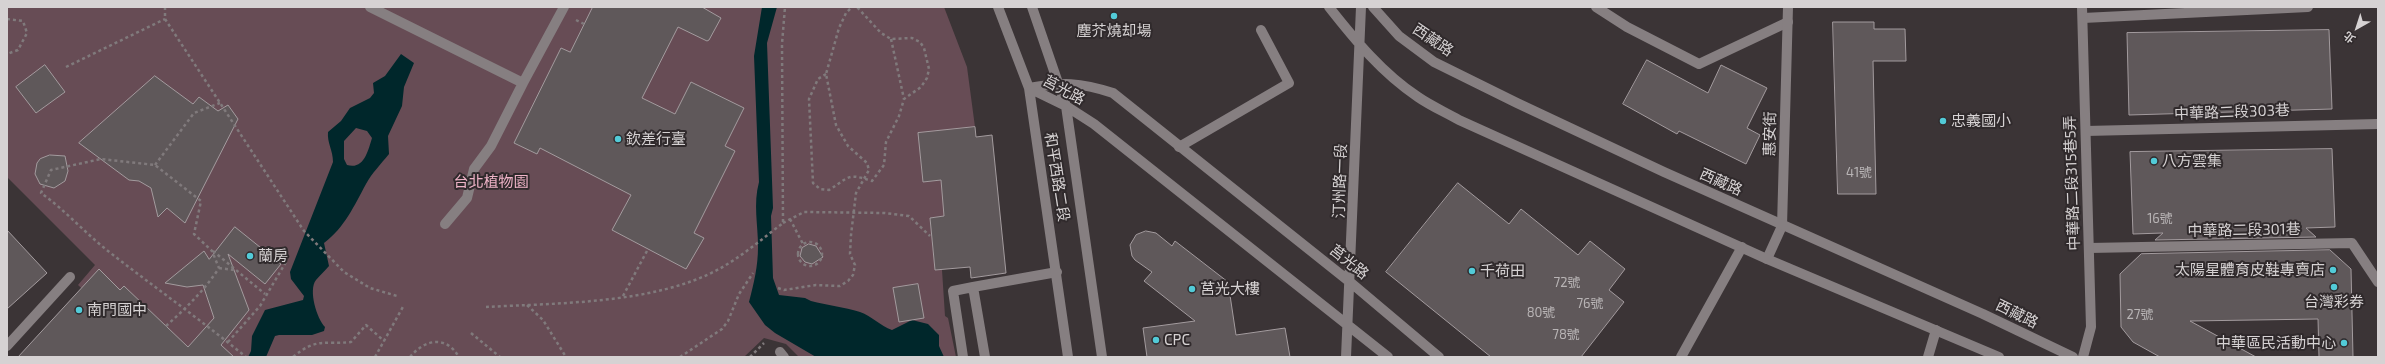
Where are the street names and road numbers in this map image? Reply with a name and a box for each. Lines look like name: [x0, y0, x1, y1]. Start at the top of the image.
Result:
street label: 西藏路: [1409, 20, 1457, 60]
street label: 莒光路: [1040, 71, 1088, 109]
street label: 中華路二段303巷: [2174, 101, 2290, 123]
street label: 惠安街: [1761, 111, 1779, 157]
street label: 中華路二段315巷5弄: [2061, 115, 2083, 251]
street label: 和平西路二段: [1041, 131, 1073, 223]
street label: 汀州路一段: [1330, 143, 1350, 219]
street label: 西藏路: [1697, 165, 1745, 199]
street label: 中華路二段301巷: [2187, 220, 2301, 240]
street label: 莒光路: [1326, 241, 1372, 283]
street label: 西藏路: [1993, 296, 2041, 332]

